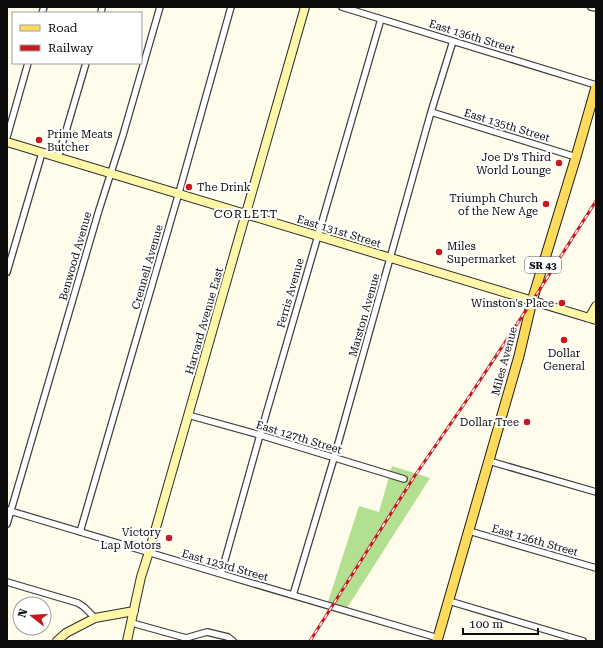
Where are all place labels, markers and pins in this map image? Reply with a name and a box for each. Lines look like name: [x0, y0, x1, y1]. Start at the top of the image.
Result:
place label: Prime Meats Butcher: [47, 128, 113, 154]
marker: Prime Meats Butcher: [34, 135, 44, 145]
place label: Joe D's Third World Lounge: [476, 151, 551, 177]
marker: Joe D's Third World Lounge: [554, 158, 564, 168]
place label: The Drink: [197, 181, 251, 194]
marker: The Drink: [184, 182, 194, 192]
place label: Triumph Church of the New Age: [449, 192, 538, 218]
marker: Triumph Church of the New Age: [541, 199, 551, 209]
place label: Miles Supermarket: [447, 240, 516, 266]
marker: Miles Supermarket: [434, 247, 444, 257]
place label: Winston's Place: [471, 297, 554, 310]
marker: Winston's Place: [557, 298, 567, 308]
marker: Dollar General: [559, 335, 569, 345]
place label: Dollar General: [543, 347, 585, 373]
place label: Dollar Tree: [460, 416, 519, 429]
marker: Dollar Tree: [522, 417, 532, 427]
place label: Victory Lap Motors: [101, 526, 161, 552]
marker: Victory Lap Motors: [164, 533, 174, 543]

